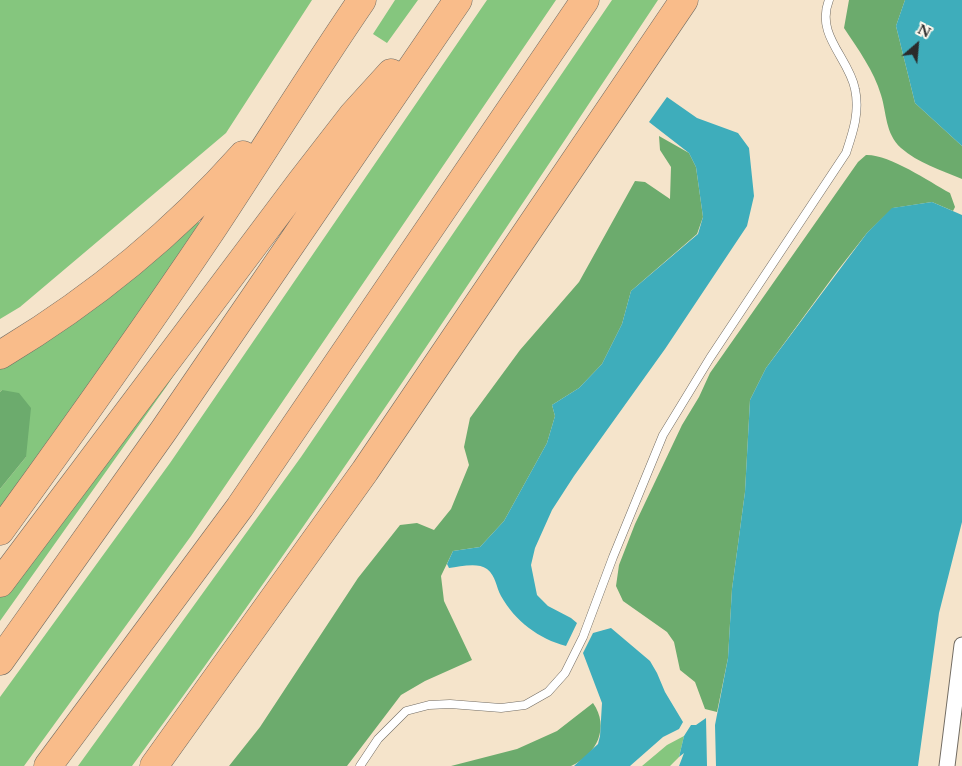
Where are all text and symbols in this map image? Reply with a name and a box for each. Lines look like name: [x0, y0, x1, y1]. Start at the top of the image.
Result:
north arrow: [892, 20, 942, 70]
text: N: [914, 20, 934, 42]

